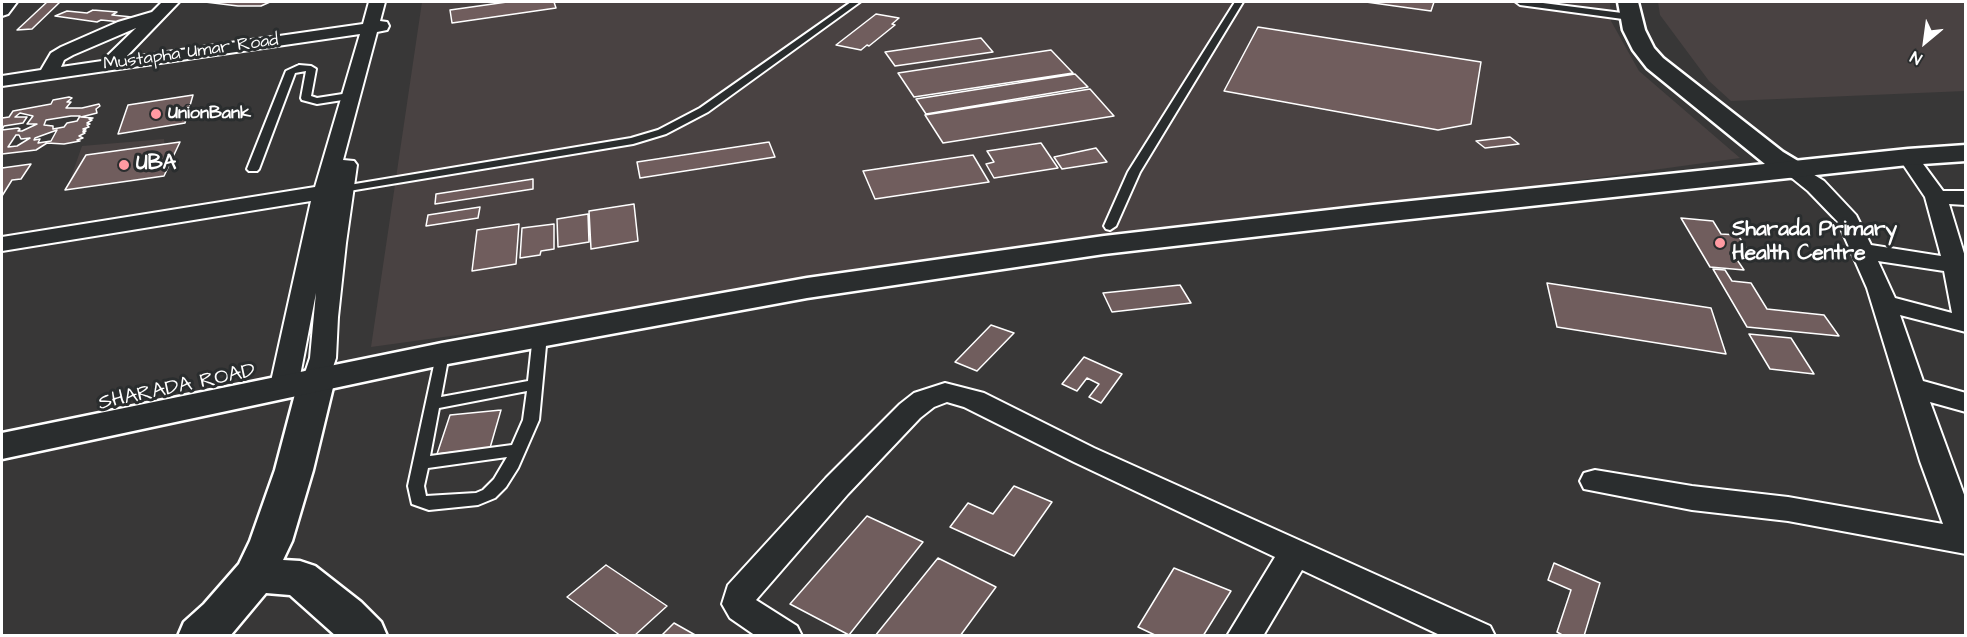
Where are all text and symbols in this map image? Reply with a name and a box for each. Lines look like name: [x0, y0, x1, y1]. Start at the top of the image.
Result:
north arrow: [1895, 12, 1955, 72]
street label: Mustapha Umar Road: [102, 30, 280, 76]
text: N: [1907, 46, 1926, 70]
place label: UnionBank: [168, 103, 251, 125]
marker: UnionBank: [149, 107, 163, 121]
place label: UBA: [136, 152, 176, 178]
marker: UBA: [117, 158, 131, 172]
place label: Sharada Primary Health Centre: [1732, 218, 1897, 268]
marker: Sharada Primary Health Centre: [1713, 236, 1727, 250]
street label: SHARADA ROAD: [96, 359, 258, 417]

